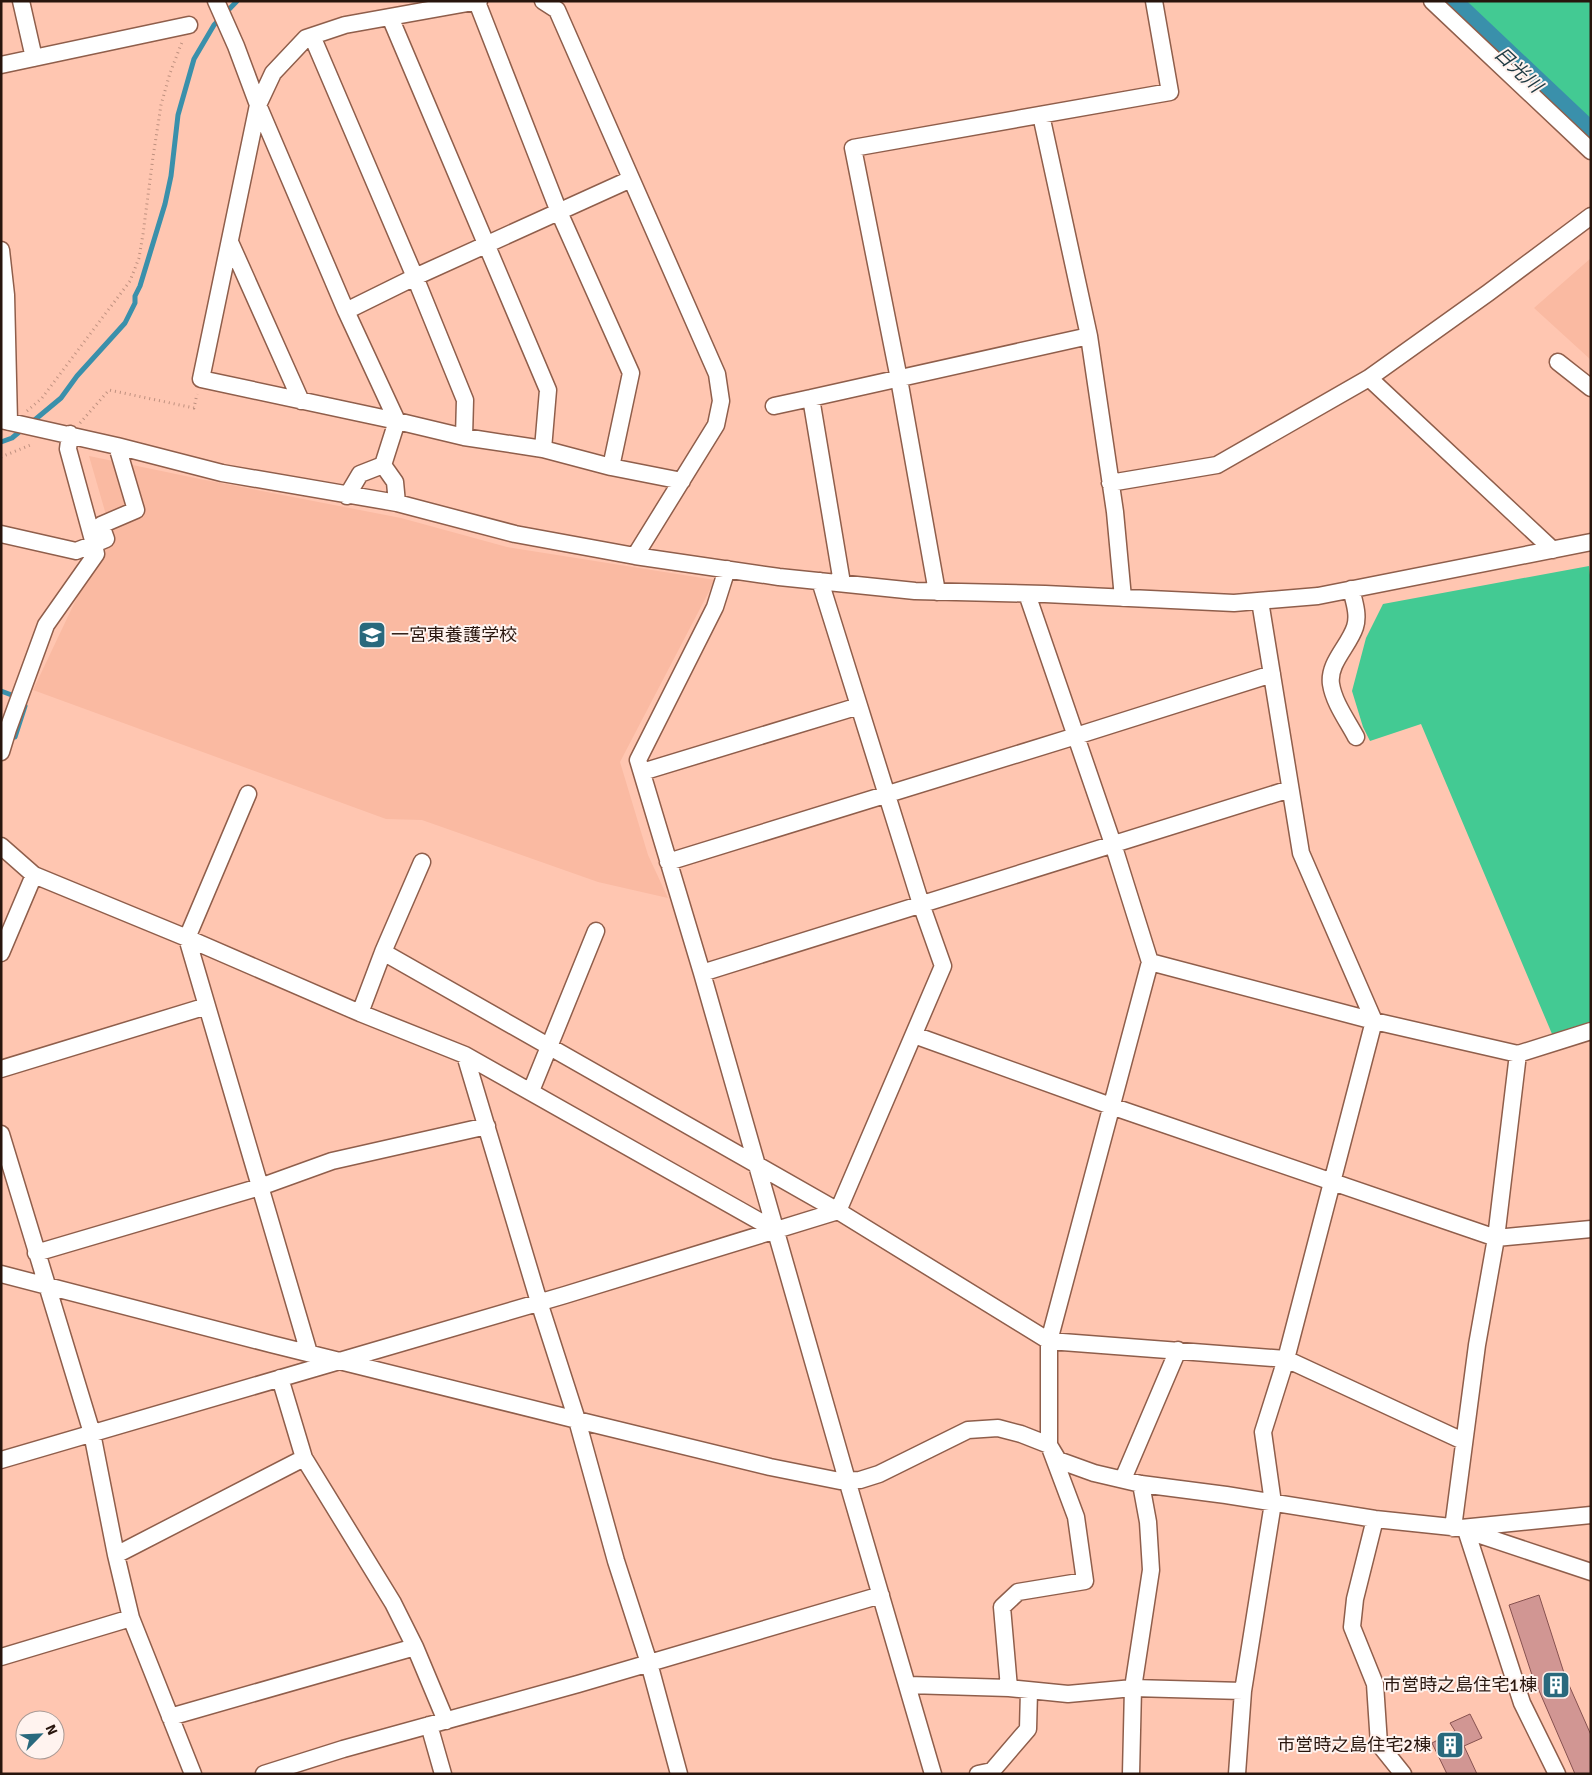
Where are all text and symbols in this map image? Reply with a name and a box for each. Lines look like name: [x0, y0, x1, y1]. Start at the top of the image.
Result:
water label: 日光川: [1489, 42, 1548, 100]
school or university icon: 一宮東養護学校: [357, 620, 387, 650]
place label: 一宮東養護学校: [391, 624, 517, 646]
building icon: 市営時之島住宅1棟: [1541, 1670, 1571, 1700]
place label: 市営時之島住宅1棟: [1383, 1674, 1537, 1696]
north arrow: [15, 1710, 65, 1760]
text: N: [42, 1722, 61, 1738]
building icon: 市営時之島住宅2棟: [1435, 1730, 1465, 1760]
place label: 市営時之島住宅2棟: [1277, 1734, 1431, 1756]

